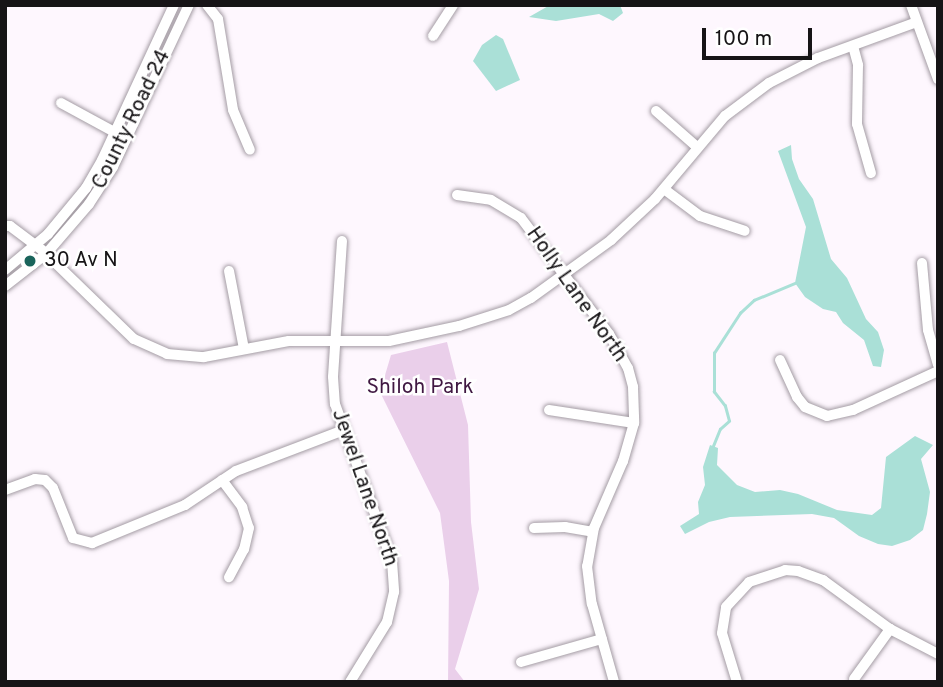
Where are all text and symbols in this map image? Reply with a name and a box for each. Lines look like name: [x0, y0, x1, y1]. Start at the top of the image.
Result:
scale bar: [705, 14, 815, 58]
text: 100 m: [715, 26, 772, 53]
street label: County Road 24: [87, 46, 177, 194]
street label: Holly Lane North: [520, 223, 632, 367]
place label: 30 Av N: [44, 248, 119, 274]
marker: 30 Av N: [22, 253, 38, 269]
park label: Shiloh Park: [366, 375, 474, 401]
street label: Jewel Lane North: [325, 406, 403, 570]

